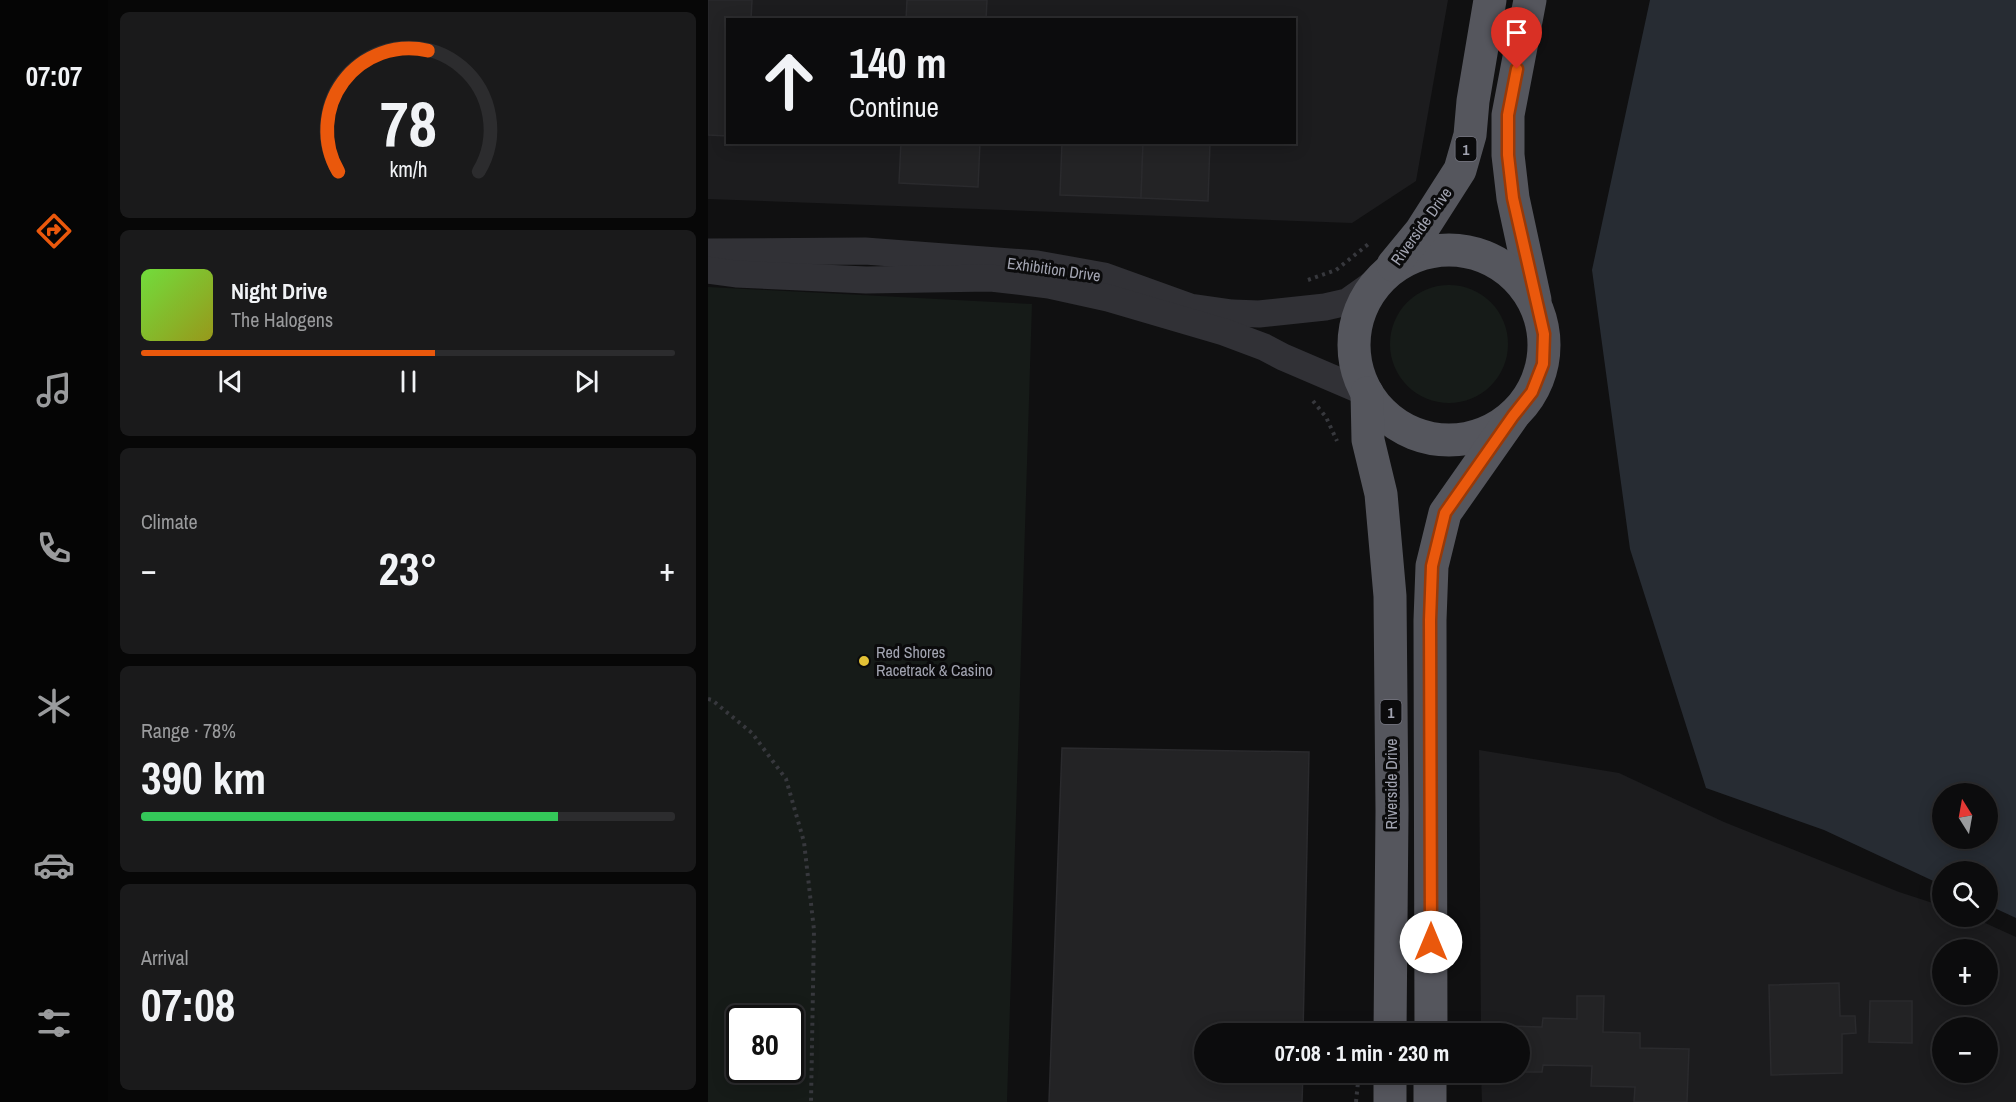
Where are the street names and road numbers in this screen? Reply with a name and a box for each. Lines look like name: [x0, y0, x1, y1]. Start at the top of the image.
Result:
road number: 1: [1456, 137, 1476, 161]
street label: Riverside Drive: [1385, 183, 1457, 269]
street label: Exhibition Drive: [1006, 252, 1102, 286]
road number: 1: [1380, 700, 1402, 724]
street label: Riverside Drive: [1380, 738, 1402, 830]

